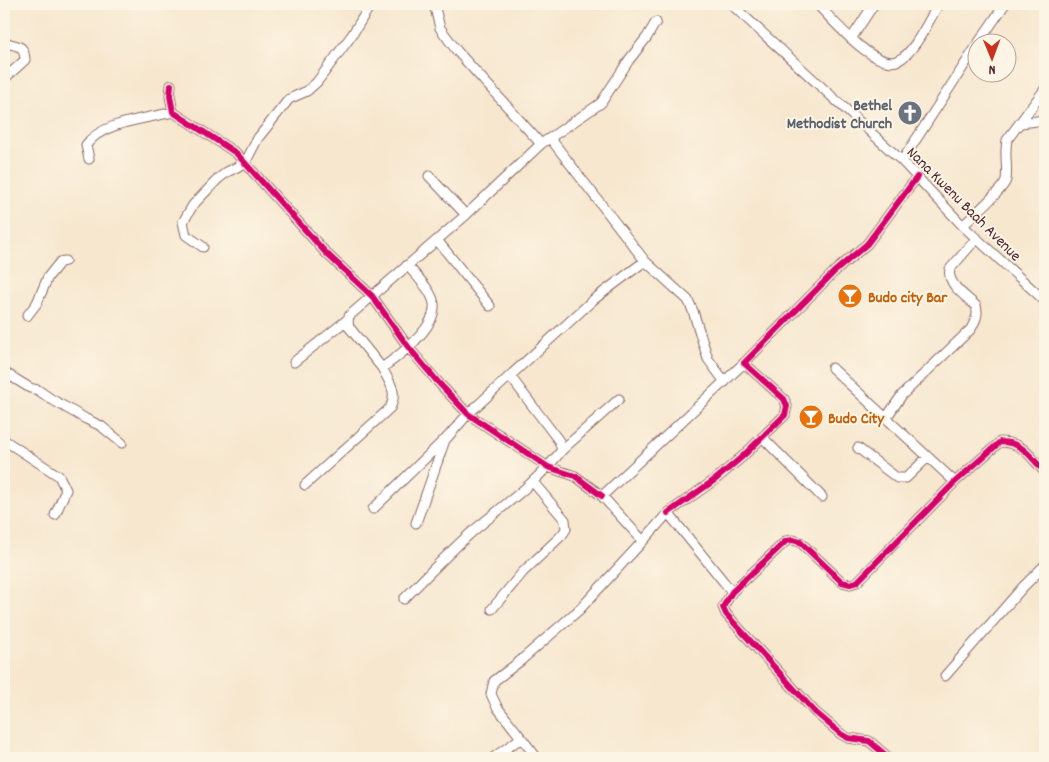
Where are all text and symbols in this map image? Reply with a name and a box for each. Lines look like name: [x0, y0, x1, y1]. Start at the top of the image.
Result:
north arrow: [966, 32, 1016, 82]
text: N: [988, 59, 996, 79]
place label: Bethel Methodist Church: [787, 95, 892, 136]
church icon: Bethel Methodist Church: [897, 100, 923, 126]
street label: Nana Kwenu Baah Avenue: [901, 142, 1026, 267]
bar icon: Budo city Bar: [837, 283, 863, 309]
place label: Budo city Bar: [868, 287, 948, 310]
bar icon: Budo City: [798, 404, 824, 430]
place label: Budo City: [828, 408, 886, 431]

